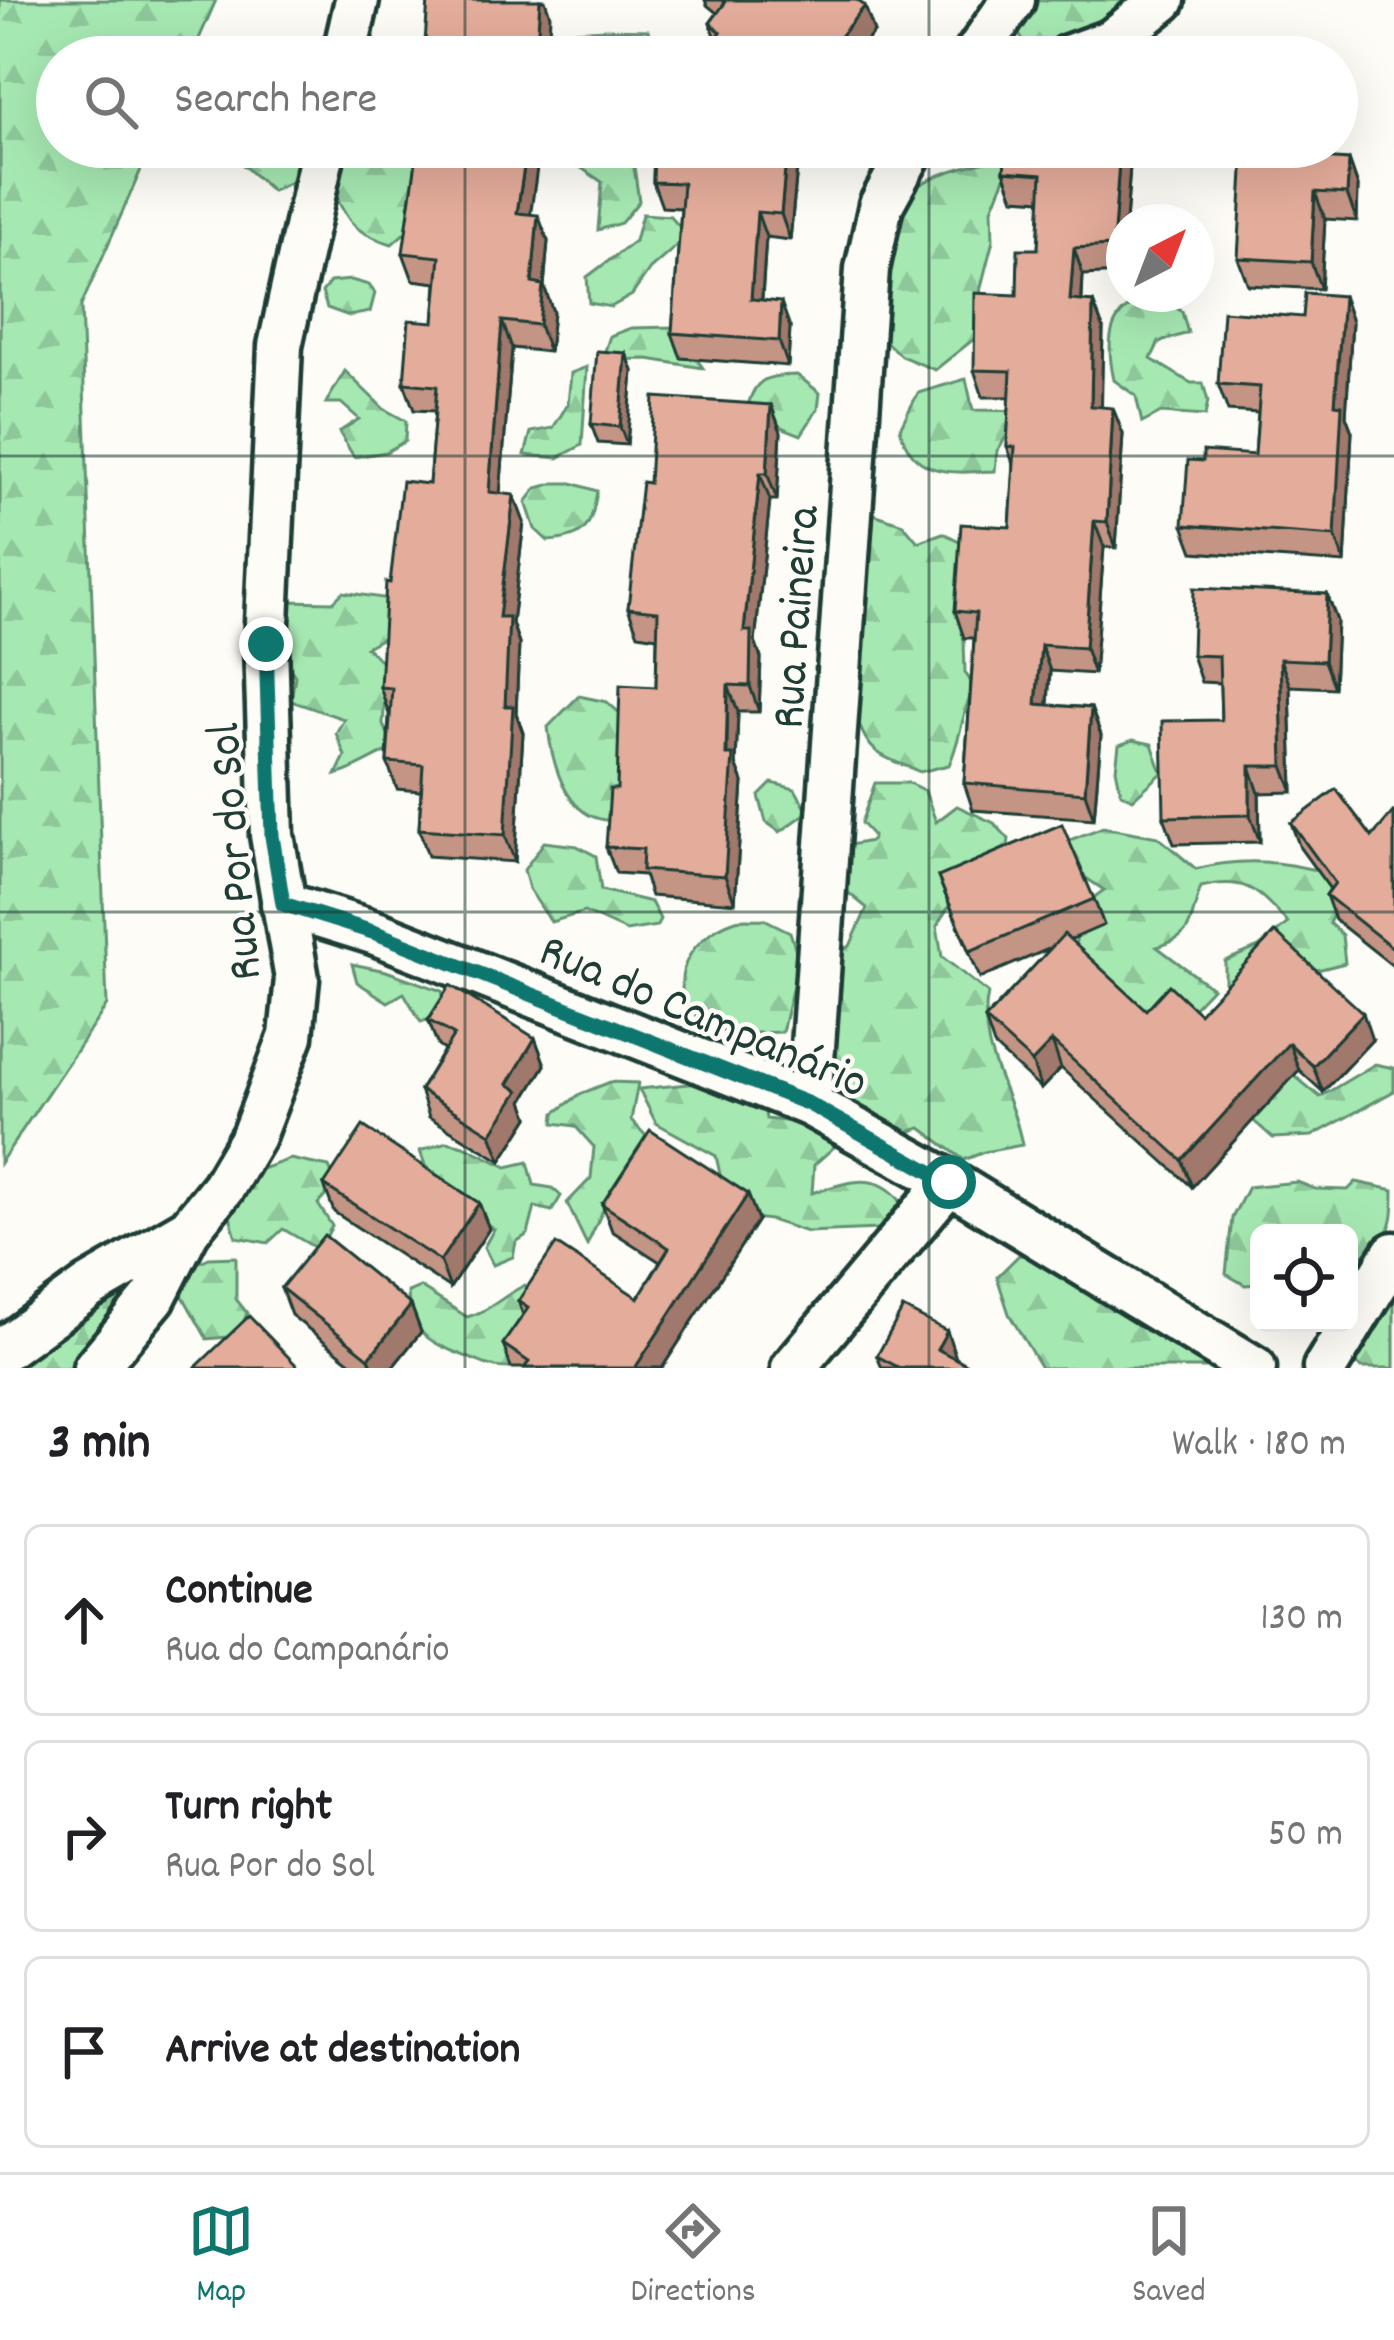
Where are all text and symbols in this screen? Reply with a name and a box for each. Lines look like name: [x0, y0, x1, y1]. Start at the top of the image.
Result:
search box: [36, 36, 1358, 168]
icon: search: [78, 69, 144, 135]
text: Search here: [174, 70, 377, 134]
north arrow: [1106, 204, 1214, 312]
street label: Rua Paineira: [757, 502, 842, 731]
route end: [239, 617, 293, 671]
street label: Rua Por do Sol: [193, 720, 284, 983]
street label: Rua do Campanário: [527, 920, 877, 1120]
route start: [922, 1155, 976, 1209]
map controls: [1250, 1224, 1358, 1332]
button: locate: [1250, 1224, 1358, 1332]
text: 3 min: [48, 1410, 150, 1482]
text: Walk · 180 m: [1172, 1419, 1346, 1474]
text: Continue: [165, 1561, 313, 1625]
icon: ahead: [51, 1587, 117, 1653]
text: 130 m: [1260, 1593, 1343, 1648]
text: Rua do Campanário: [165, 1625, 450, 1680]
text: Turn right: [165, 1777, 332, 1841]
icon: right: [51, 1803, 117, 1869]
text: 50 m: [1268, 1809, 1343, 1864]
text: Rua Por do Sol: [165, 1841, 375, 1896]
icon: arrive: [51, 2019, 117, 2085]
text: Arrive at destination: [165, 2020, 520, 2084]
tab: Map: [188, 2198, 254, 2317]
tab: Directions: [631, 2198, 756, 2317]
tab: Saved: [1132, 2198, 1206, 2317]

